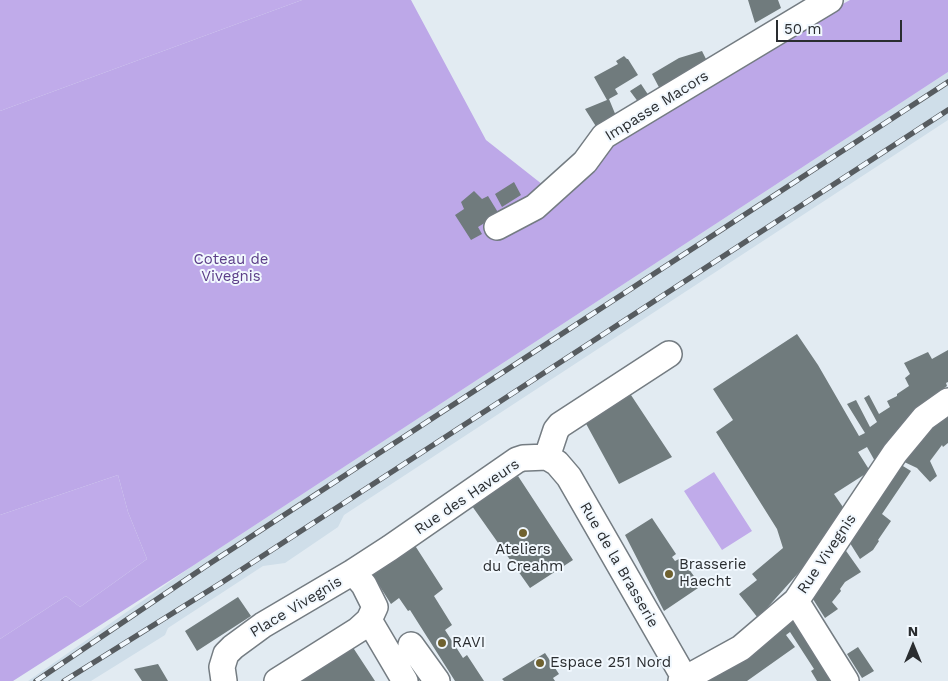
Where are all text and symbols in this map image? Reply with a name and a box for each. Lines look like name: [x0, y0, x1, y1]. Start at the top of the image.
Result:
scale bar: [778, 10, 904, 42]
text: 50 m: [784, 20, 821, 38]
street label: Impasse Macors: [602, 67, 712, 145]
park label: Coteau de Vivegnis: [193, 251, 269, 286]
street label: Rue des Haveurs: [411, 455, 523, 539]
street label: Rue de la Brasserie: [576, 499, 662, 631]
street label: Rue Vivegnis: [794, 511, 860, 597]
marker: Ateliers du Creahm: [517, 527, 529, 539]
place label: Ateliers du Creahm: [483, 541, 563, 576]
place label: Brasserie Haecht: [679, 556, 746, 591]
marker: Brasserie Haecht: [663, 568, 675, 580]
street label: Place Vivegnis: [247, 573, 345, 641]
north arrow: [888, 621, 938, 671]
text: N: [908, 623, 918, 639]
place label: RAVI: [452, 634, 485, 652]
marker: RAVI: [436, 637, 448, 649]
place label: Espace 251 Nord: [550, 654, 671, 672]
marker: Espace 251 Nord: [534, 657, 546, 669]

